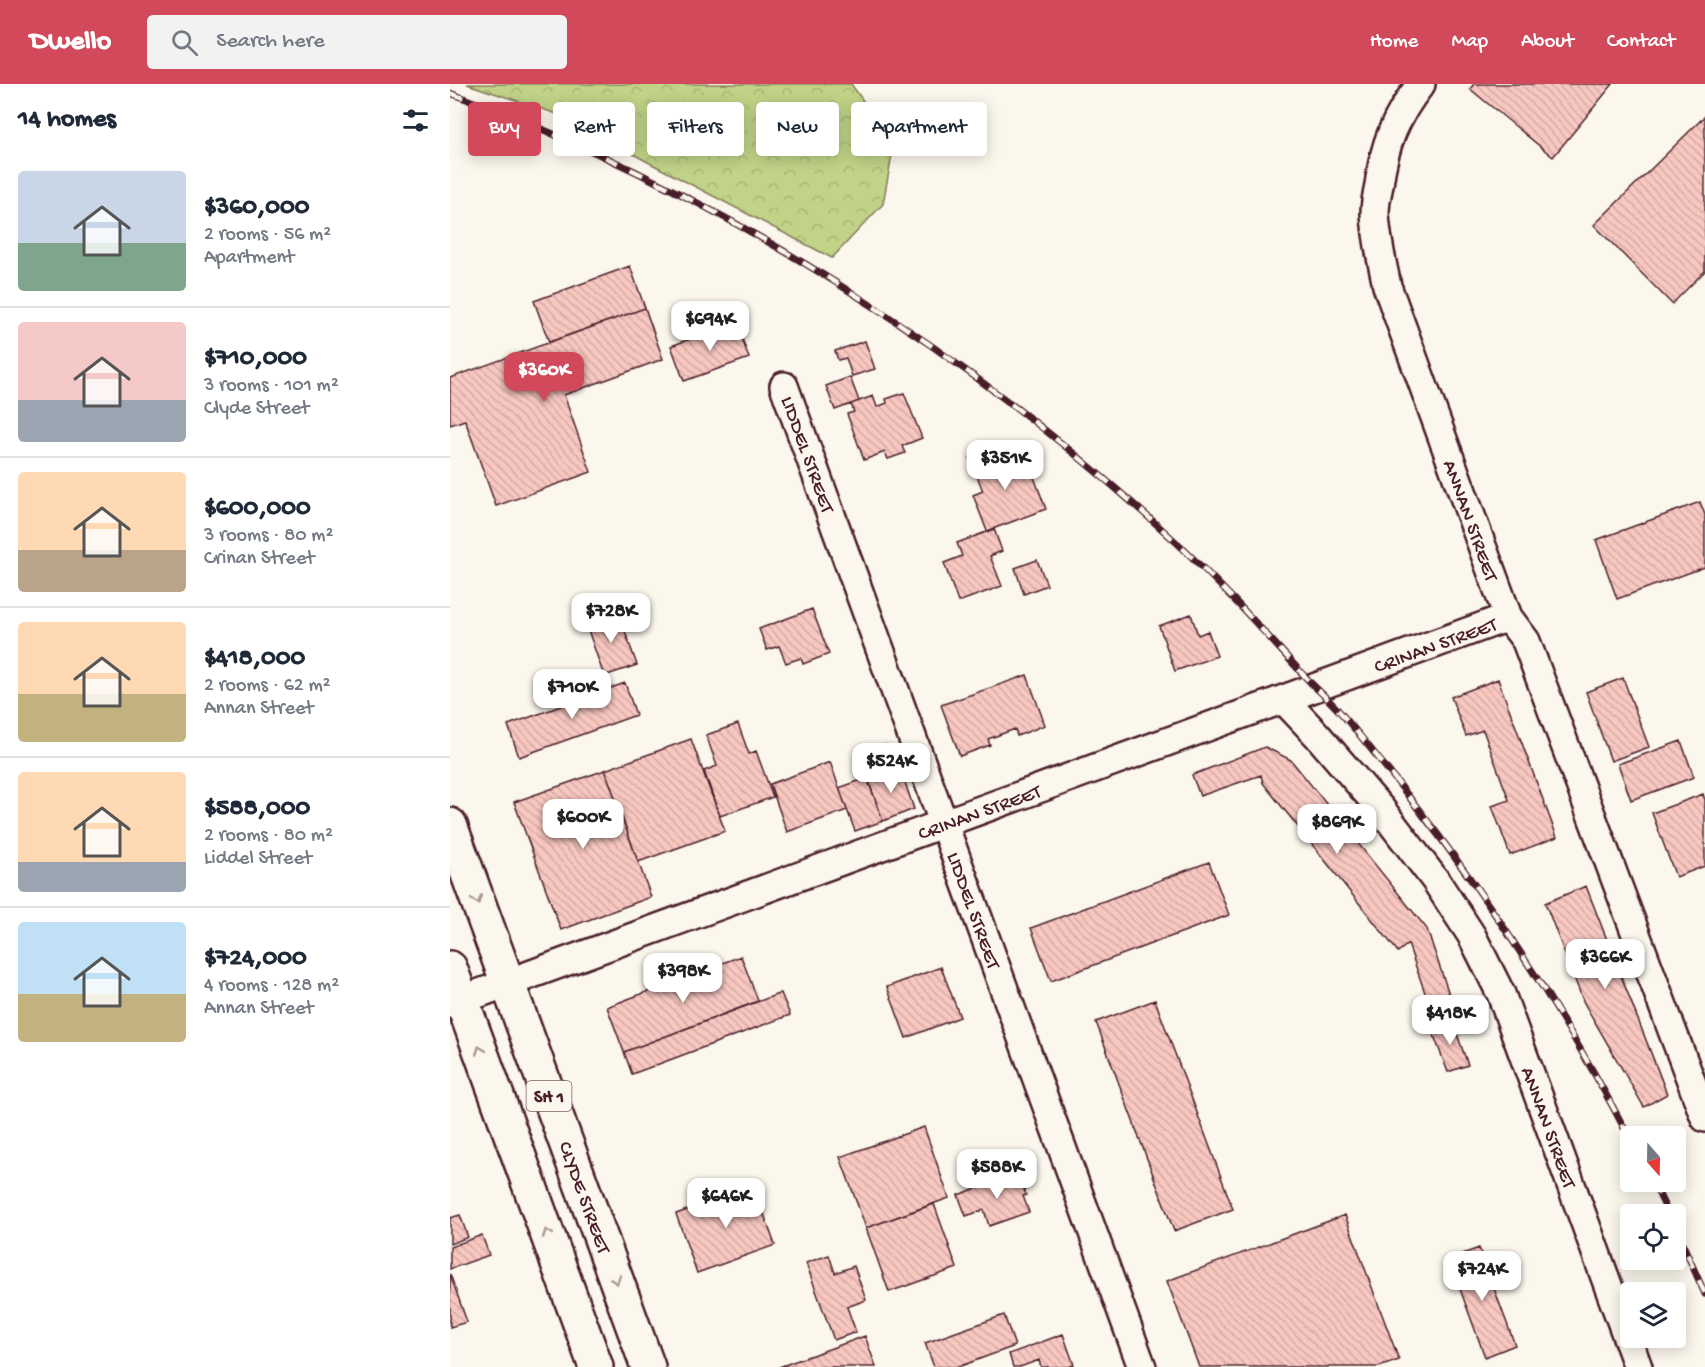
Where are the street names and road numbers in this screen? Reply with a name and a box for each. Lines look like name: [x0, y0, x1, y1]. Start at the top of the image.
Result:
street label: LIDDEL STREET: [774, 394, 838, 518]
street label: ANNAN STREET: [1436, 457, 1502, 586]
street label: CRINAN STREET: [1372, 614, 1502, 680]
street label: CRINAN STREET: [916, 781, 1046, 847]
street label: LIDDEL STREET: [940, 850, 1004, 974]
street label: ANNAN STREET: [1514, 1064, 1580, 1193]
road number: SH 1: [526, 1081, 572, 1111]
street label: CLYDE STREET: [552, 1139, 614, 1259]

